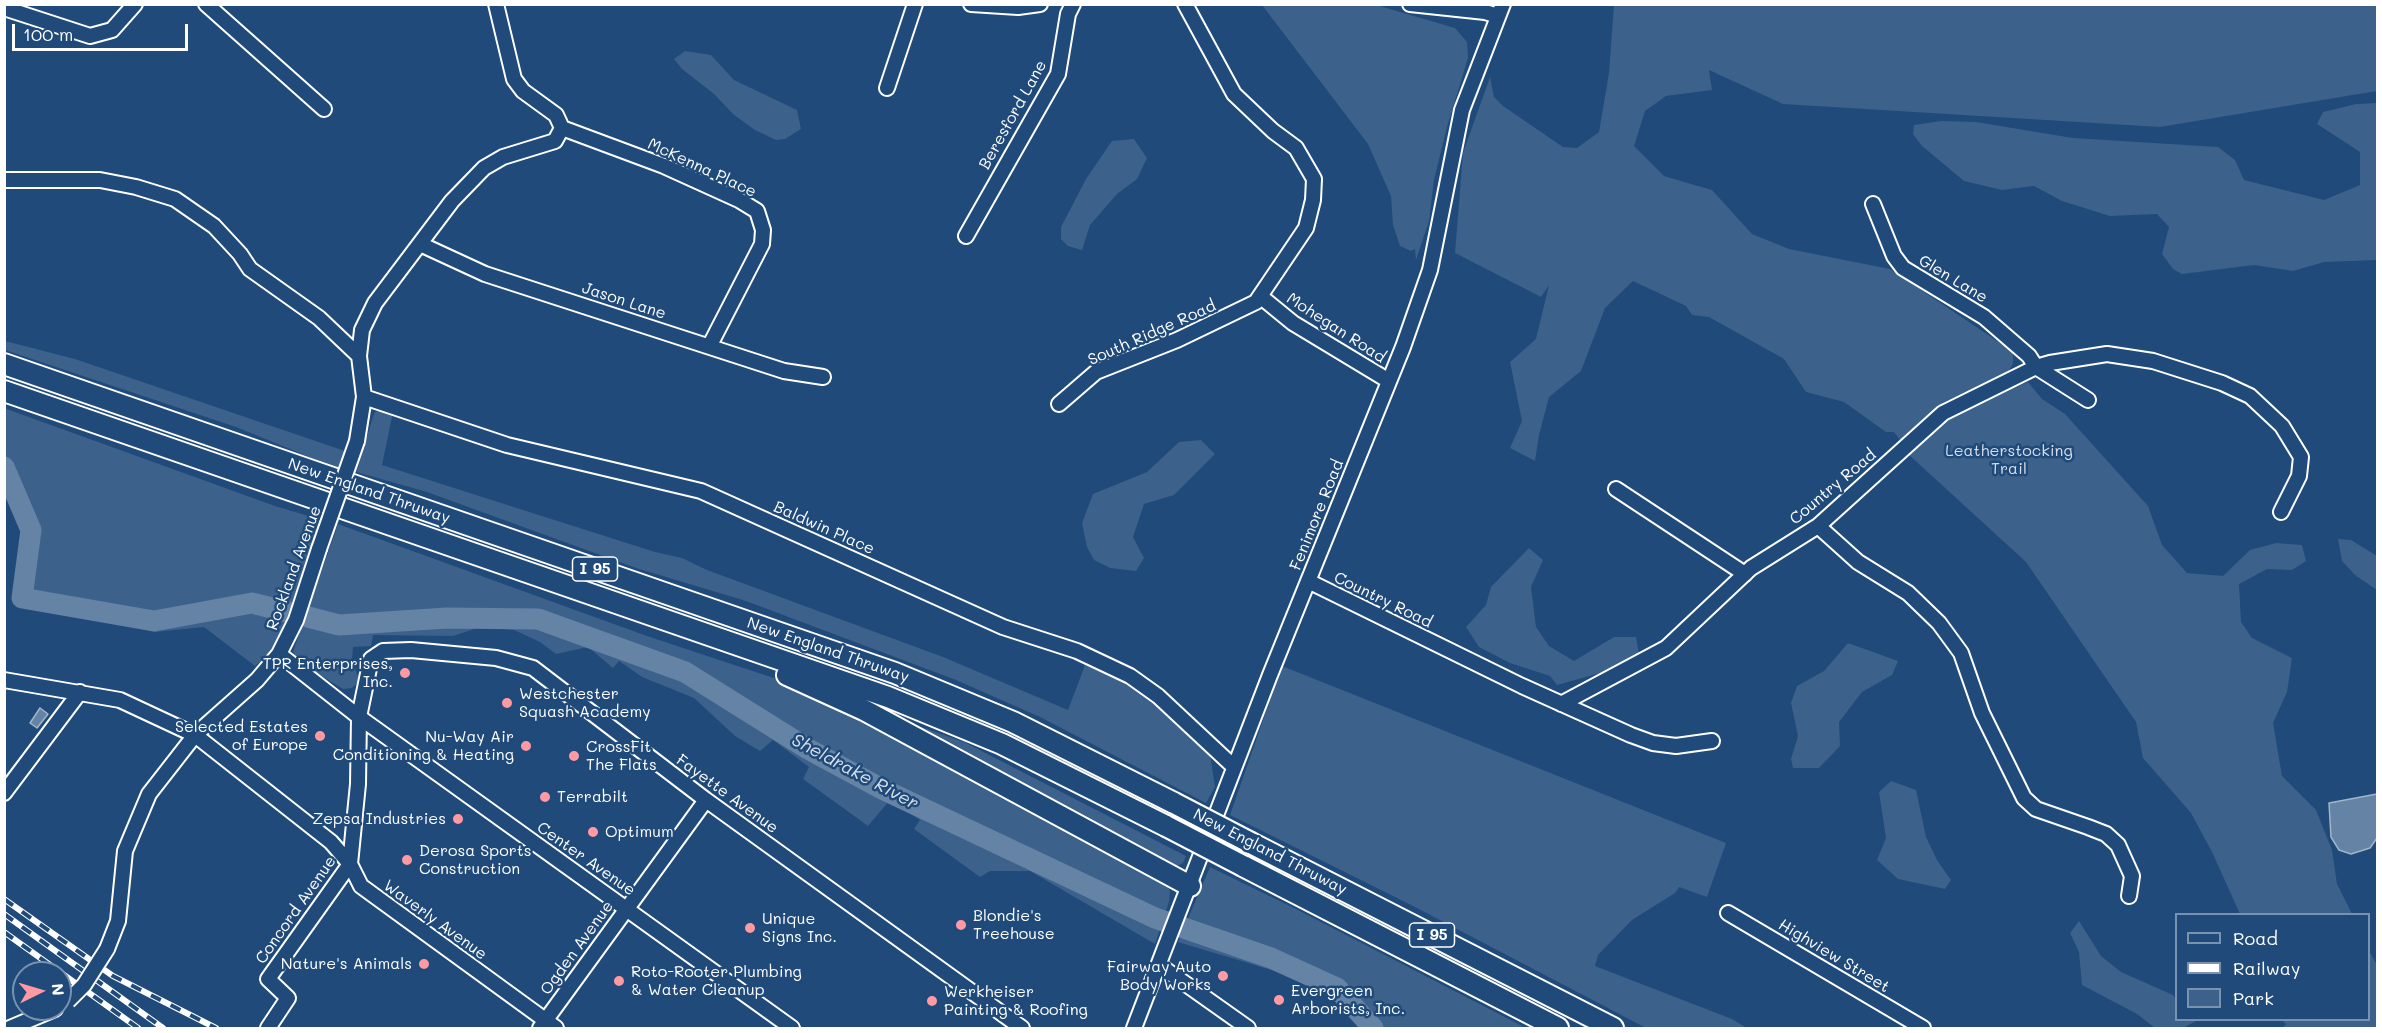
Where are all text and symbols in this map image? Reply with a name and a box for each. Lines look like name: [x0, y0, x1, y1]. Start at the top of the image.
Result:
scale bar: [15, 12, 190, 50]
text: 100 m: [23, 22, 73, 46]
street label: Beresford Lane: [975, 57, 1051, 173]
street label: McKenna Place: [645, 134, 759, 202]
street label: Glen Lane: [1915, 251, 1991, 307]
street label: Jason Lane: [580, 278, 668, 324]
street label: Mohegan Road: [1283, 289, 1389, 367]
street label: South Ridge Road: [1085, 296, 1219, 370]
park label: Leatherstocking Trail: [1945, 441, 2073, 479]
street label: Country Road: [1786, 445, 1880, 529]
street label: New England Thruway: [285, 454, 453, 528]
street label: Fenimore Road: [1286, 457, 1348, 573]
street label: Baldwin Place: [771, 497, 877, 559]
street label: Rockland Avenue: [263, 503, 325, 633]
road number: I 95: [572, 557, 618, 581]
street label: Country Road: [1331, 568, 1435, 632]
street label: New England Thruway: [744, 613, 912, 687]
place label: TPR Enterprises, Inc.: [263, 654, 393, 692]
marker: TPR Enterprises, Inc.: [398, 666, 412, 680]
place label: Westchester Squash Academy: [519, 684, 651, 722]
marker: Westchester Squash Academy: [500, 696, 514, 710]
place label: Selected Estates of Europe: [175, 717, 308, 755]
place label: Nu-Way Air Conditioning & Heating: [333, 727, 514, 765]
marker: Selected Estates of Europe: [313, 729, 327, 743]
water label: Sheldrake River: [788, 729, 922, 815]
place label: CrossFit The Flats: [586, 737, 657, 775]
marker: Nu-Way Air Conditioning & Heating: [519, 739, 533, 753]
marker: CrossFit The Flats: [567, 749, 581, 763]
street label: Fayette Avenue: [672, 750, 782, 838]
place label: Terrabilt: [557, 787, 628, 807]
marker: Terrabilt: [538, 790, 552, 804]
street label: New England Thruway: [1190, 805, 1350, 899]
place label: Zepsa Industries: [312, 809, 446, 829]
marker: Zepsa Industries: [451, 812, 465, 826]
street label: Center Avenue: [533, 818, 639, 900]
place label: Optimum: [605, 822, 674, 842]
marker: Optimum: [586, 825, 600, 839]
place label: Derosa Sports Construction: [419, 841, 531, 879]
street label: Concord Avenue: [252, 852, 340, 968]
marker: Derosa Sports Construction: [400, 853, 414, 867]
street label: Waverly Avenue: [379, 876, 491, 964]
street label: Ogden Avenue: [537, 897, 617, 999]
place label: Blondie's Treehouse: [973, 906, 1055, 944]
place label: Unique Signs Inc.: [762, 909, 837, 947]
legend: [2175, 913, 2370, 1021]
street label: Highview Street: [1775, 915, 1893, 997]
marker: Blondie's Treehouse: [954, 918, 968, 932]
marker: Unique Signs Inc.: [743, 921, 757, 935]
road number: I 95: [1410, 923, 1454, 947]
text: Road: [2233, 926, 2278, 950]
place label: Nature's Animals: [281, 954, 412, 974]
text: Railway: [2233, 956, 2300, 980]
marker: Nature's Animals: [417, 957, 431, 971]
place label: Fairway Auto Body Works: [1107, 957, 1211, 995]
north arrow: [12, 961, 72, 1021]
place label: Roto-Rooter Plumbing & Water Cleanup: [631, 962, 802, 1000]
marker: Fairway Auto Body Works: [1216, 969, 1230, 983]
marker: Roto-Rooter Plumbing & Water Cleanup: [612, 974, 626, 988]
place label: Evergreen Arborists, Inc.: [1291, 981, 1405, 1019]
place label: Werkheiser Painting & Roofing: [944, 982, 1088, 1020]
text: N: [47, 983, 69, 997]
text: Park: [2233, 986, 2274, 1010]
marker: Evergreen Arborists, Inc.: [1272, 993, 1286, 1007]
marker: Werkheiser Painting & Roofing: [925, 994, 939, 1008]

